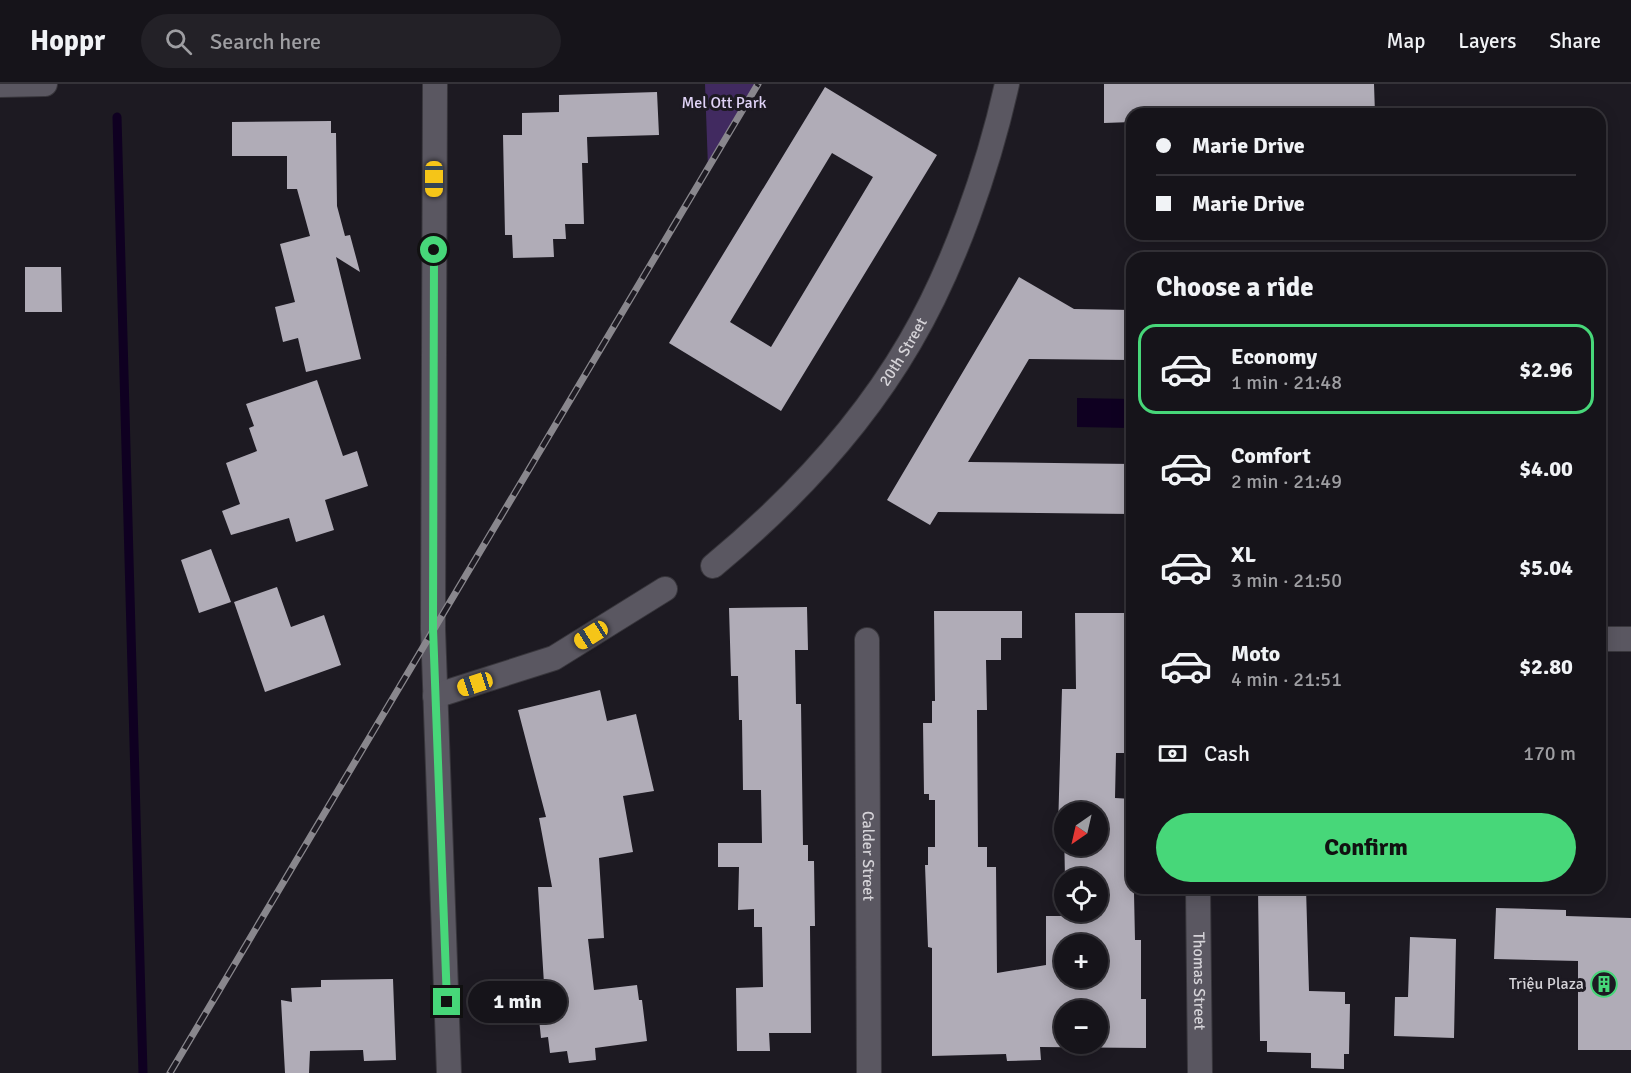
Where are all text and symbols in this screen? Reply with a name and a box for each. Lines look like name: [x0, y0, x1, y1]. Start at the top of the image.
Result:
search box: [141, 14, 561, 68]
text: Hoppr: [30, 24, 105, 58]
icon: search: [162, 25, 195, 58]
text: Search here: [210, 28, 321, 55]
text: Map: [1387, 28, 1425, 54]
text: Layers: [1458, 28, 1516, 54]
text: Share: [1549, 28, 1601, 54]
park label: Mel Ott Park: [681, 93, 767, 113]
text: Marie Drive: [1192, 132, 1305, 159]
car: [425, 161, 443, 197]
text: Marie Drive: [1192, 190, 1305, 217]
route start: [420, 236, 447, 263]
text: Choose a ride: [1156, 271, 1314, 304]
street label: 20th Street: [875, 314, 932, 390]
icon: car: [1159, 342, 1213, 396]
text: Economy: [1231, 343, 1317, 370]
text: $2.96: [1519, 356, 1573, 383]
text: 1 min · 21:48: [1231, 370, 1342, 395]
icon: car: [1159, 441, 1213, 495]
text: Comfort: [1231, 442, 1311, 469]
text: $4.00: [1519, 455, 1573, 482]
text: 2 min · 21:49: [1231, 469, 1342, 494]
icon: car: [1159, 540, 1213, 594]
text: XL: [1231, 541, 1256, 568]
text: $5.04: [1519, 554, 1573, 581]
text: 3 min · 21:50: [1231, 568, 1342, 593]
car: [571, 618, 611, 652]
icon: car: [1159, 639, 1213, 693]
text: Moto: [1231, 640, 1280, 667]
text: $2.80: [1519, 653, 1573, 680]
text: 4 min · 21:51: [1231, 667, 1342, 692]
car: [455, 670, 495, 698]
icon: cash: [1156, 737, 1189, 770]
text: Cash: [1204, 740, 1250, 767]
text: 170 m: [1523, 741, 1576, 766]
north arrow: [1054, 802, 1108, 856]
map controls: [1054, 802, 1108, 1054]
street label: Calder Street: [858, 811, 878, 901]
button: Confirm: [1156, 813, 1576, 882]
button: locate: [1054, 868, 1108, 922]
street label: Thomas Street: [1188, 932, 1210, 1031]
button: +: [1054, 934, 1108, 988]
building icon: Triệu Plaza: [1589, 969, 1619, 999]
place label: Triệu Plaza: [1509, 974, 1584, 994]
callout: 1 min: [468, 981, 567, 1023]
route end: [433, 988, 460, 1015]
text: 1 min: [493, 989, 542, 1014]
button: −: [1054, 1000, 1108, 1054]

